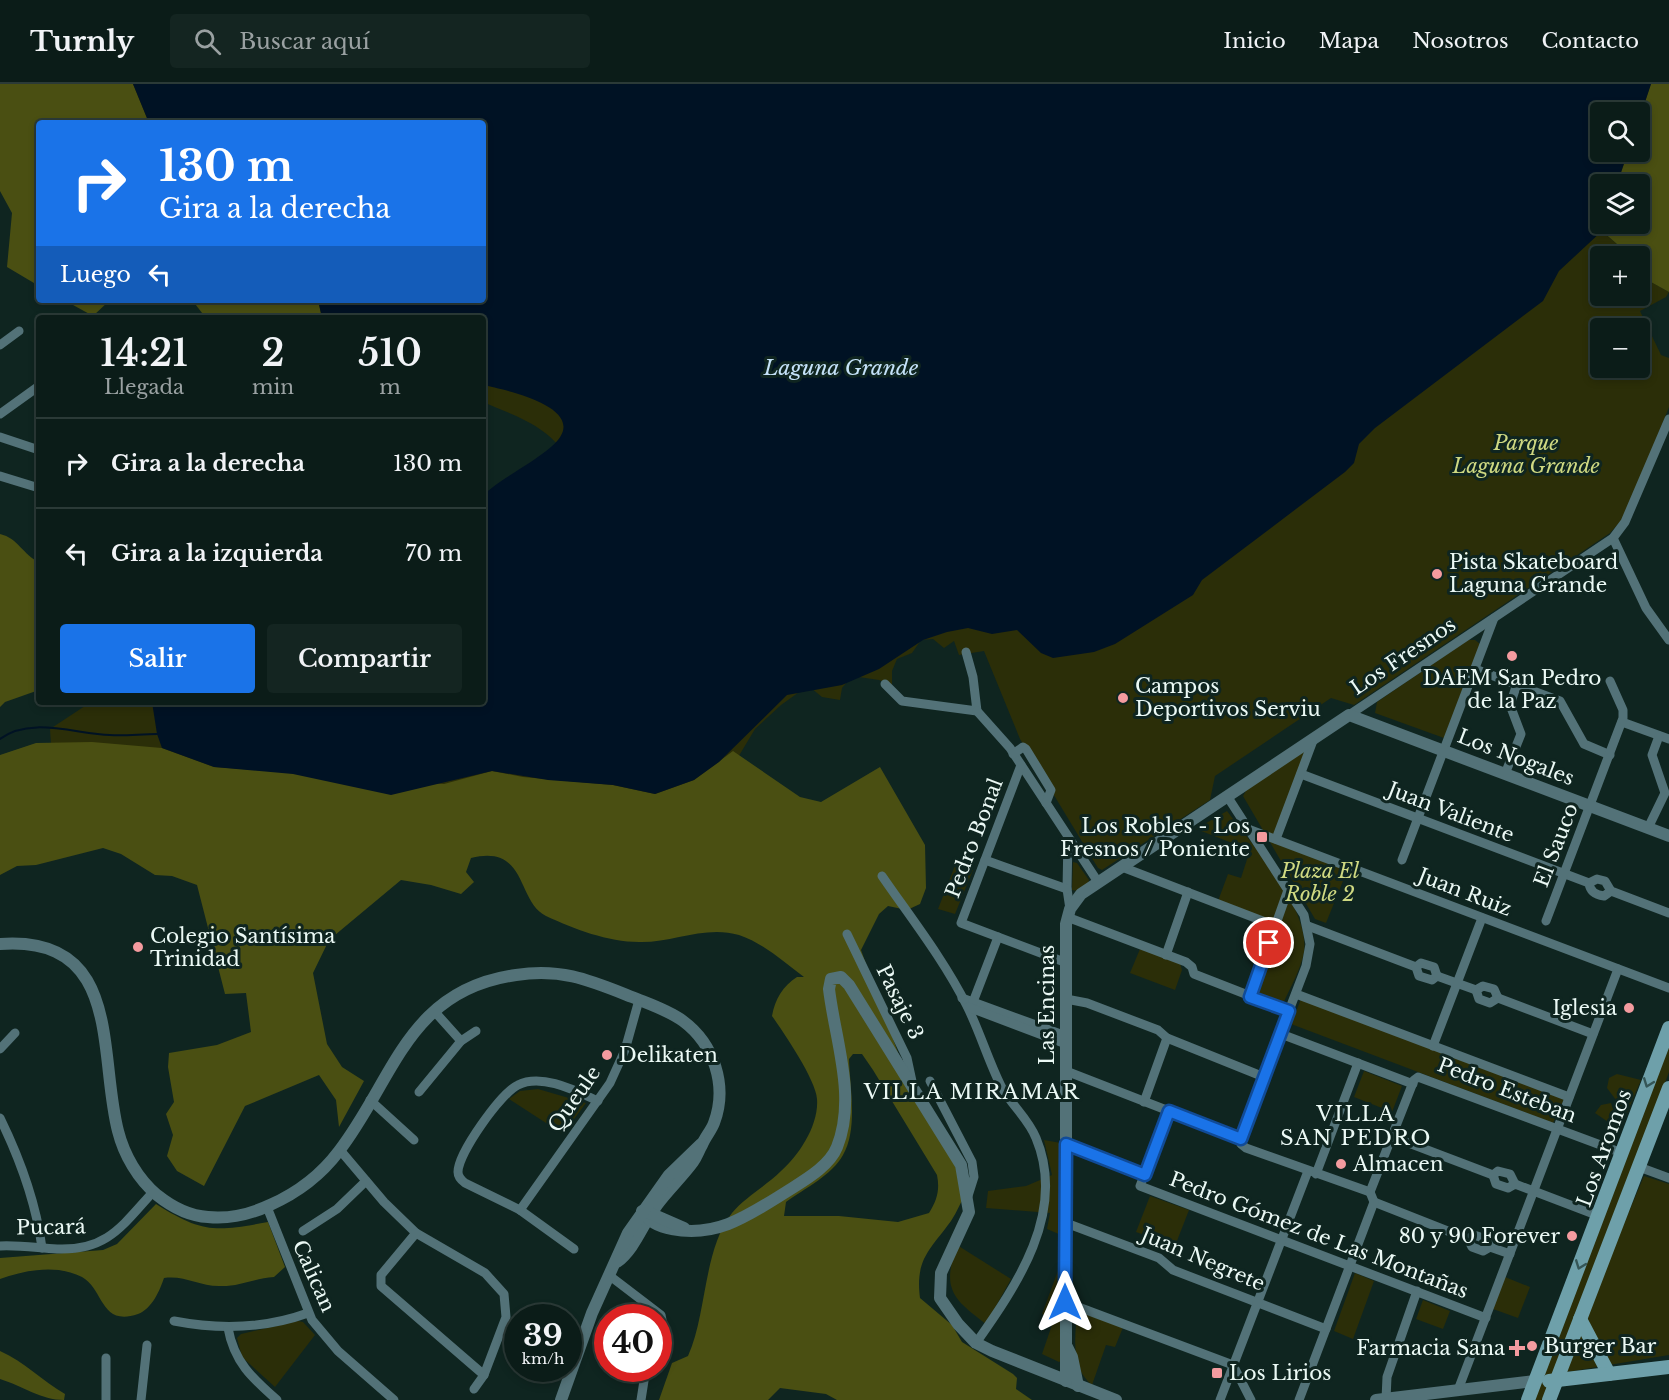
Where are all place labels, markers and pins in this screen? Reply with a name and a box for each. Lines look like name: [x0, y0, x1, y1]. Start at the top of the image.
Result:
place label: Pista Skateboard Laguna Grande: [1449, 550, 1618, 597]
marker: Pista Skateboard Laguna Grande: [1430, 567, 1444, 581]
marker: DAEM San Pedro de la Paz: [1505, 649, 1519, 663]
place label: DAEM San Pedro de la Paz: [1423, 666, 1601, 713]
place label: Campos Deportivos Serviu: [1135, 674, 1321, 721]
marker: Campos Deportivos Serviu: [1116, 691, 1130, 705]
place label: Los Robles - Los Fresnos / Poniente: [1060, 814, 1250, 861]
marker: Los Robles - Los Fresnos / Poniente: [1255, 830, 1269, 844]
pin: [1243, 917, 1294, 968]
place label: Colegio Santísima Trinidad: [150, 924, 336, 971]
marker: Colegio Santísima Trinidad: [131, 940, 145, 954]
place label: Iglesia: [1552, 996, 1618, 1020]
marker: Iglesia: [1622, 1001, 1636, 1015]
place label: Delikaten: [619, 1043, 718, 1067]
marker: Delikaten: [600, 1048, 614, 1062]
place label: Almacen: [1352, 1152, 1444, 1176]
marker: Almacen: [1334, 1157, 1348, 1171]
place label: 80 y 90 Forever: [1399, 1224, 1560, 1248]
marker: 80 y 90 Forever: [1565, 1229, 1579, 1243]
place label: Burger Bar: [1544, 1334, 1657, 1358]
place label: Farmacia Sana: [1356, 1336, 1506, 1360]
marker: Burger Bar: [1525, 1339, 1539, 1353]
marker: Farmacia Sana: [1510, 1341, 1524, 1355]
place label: Los Lirios: [1229, 1361, 1331, 1385]
marker: Los Lirios: [1210, 1366, 1224, 1380]

